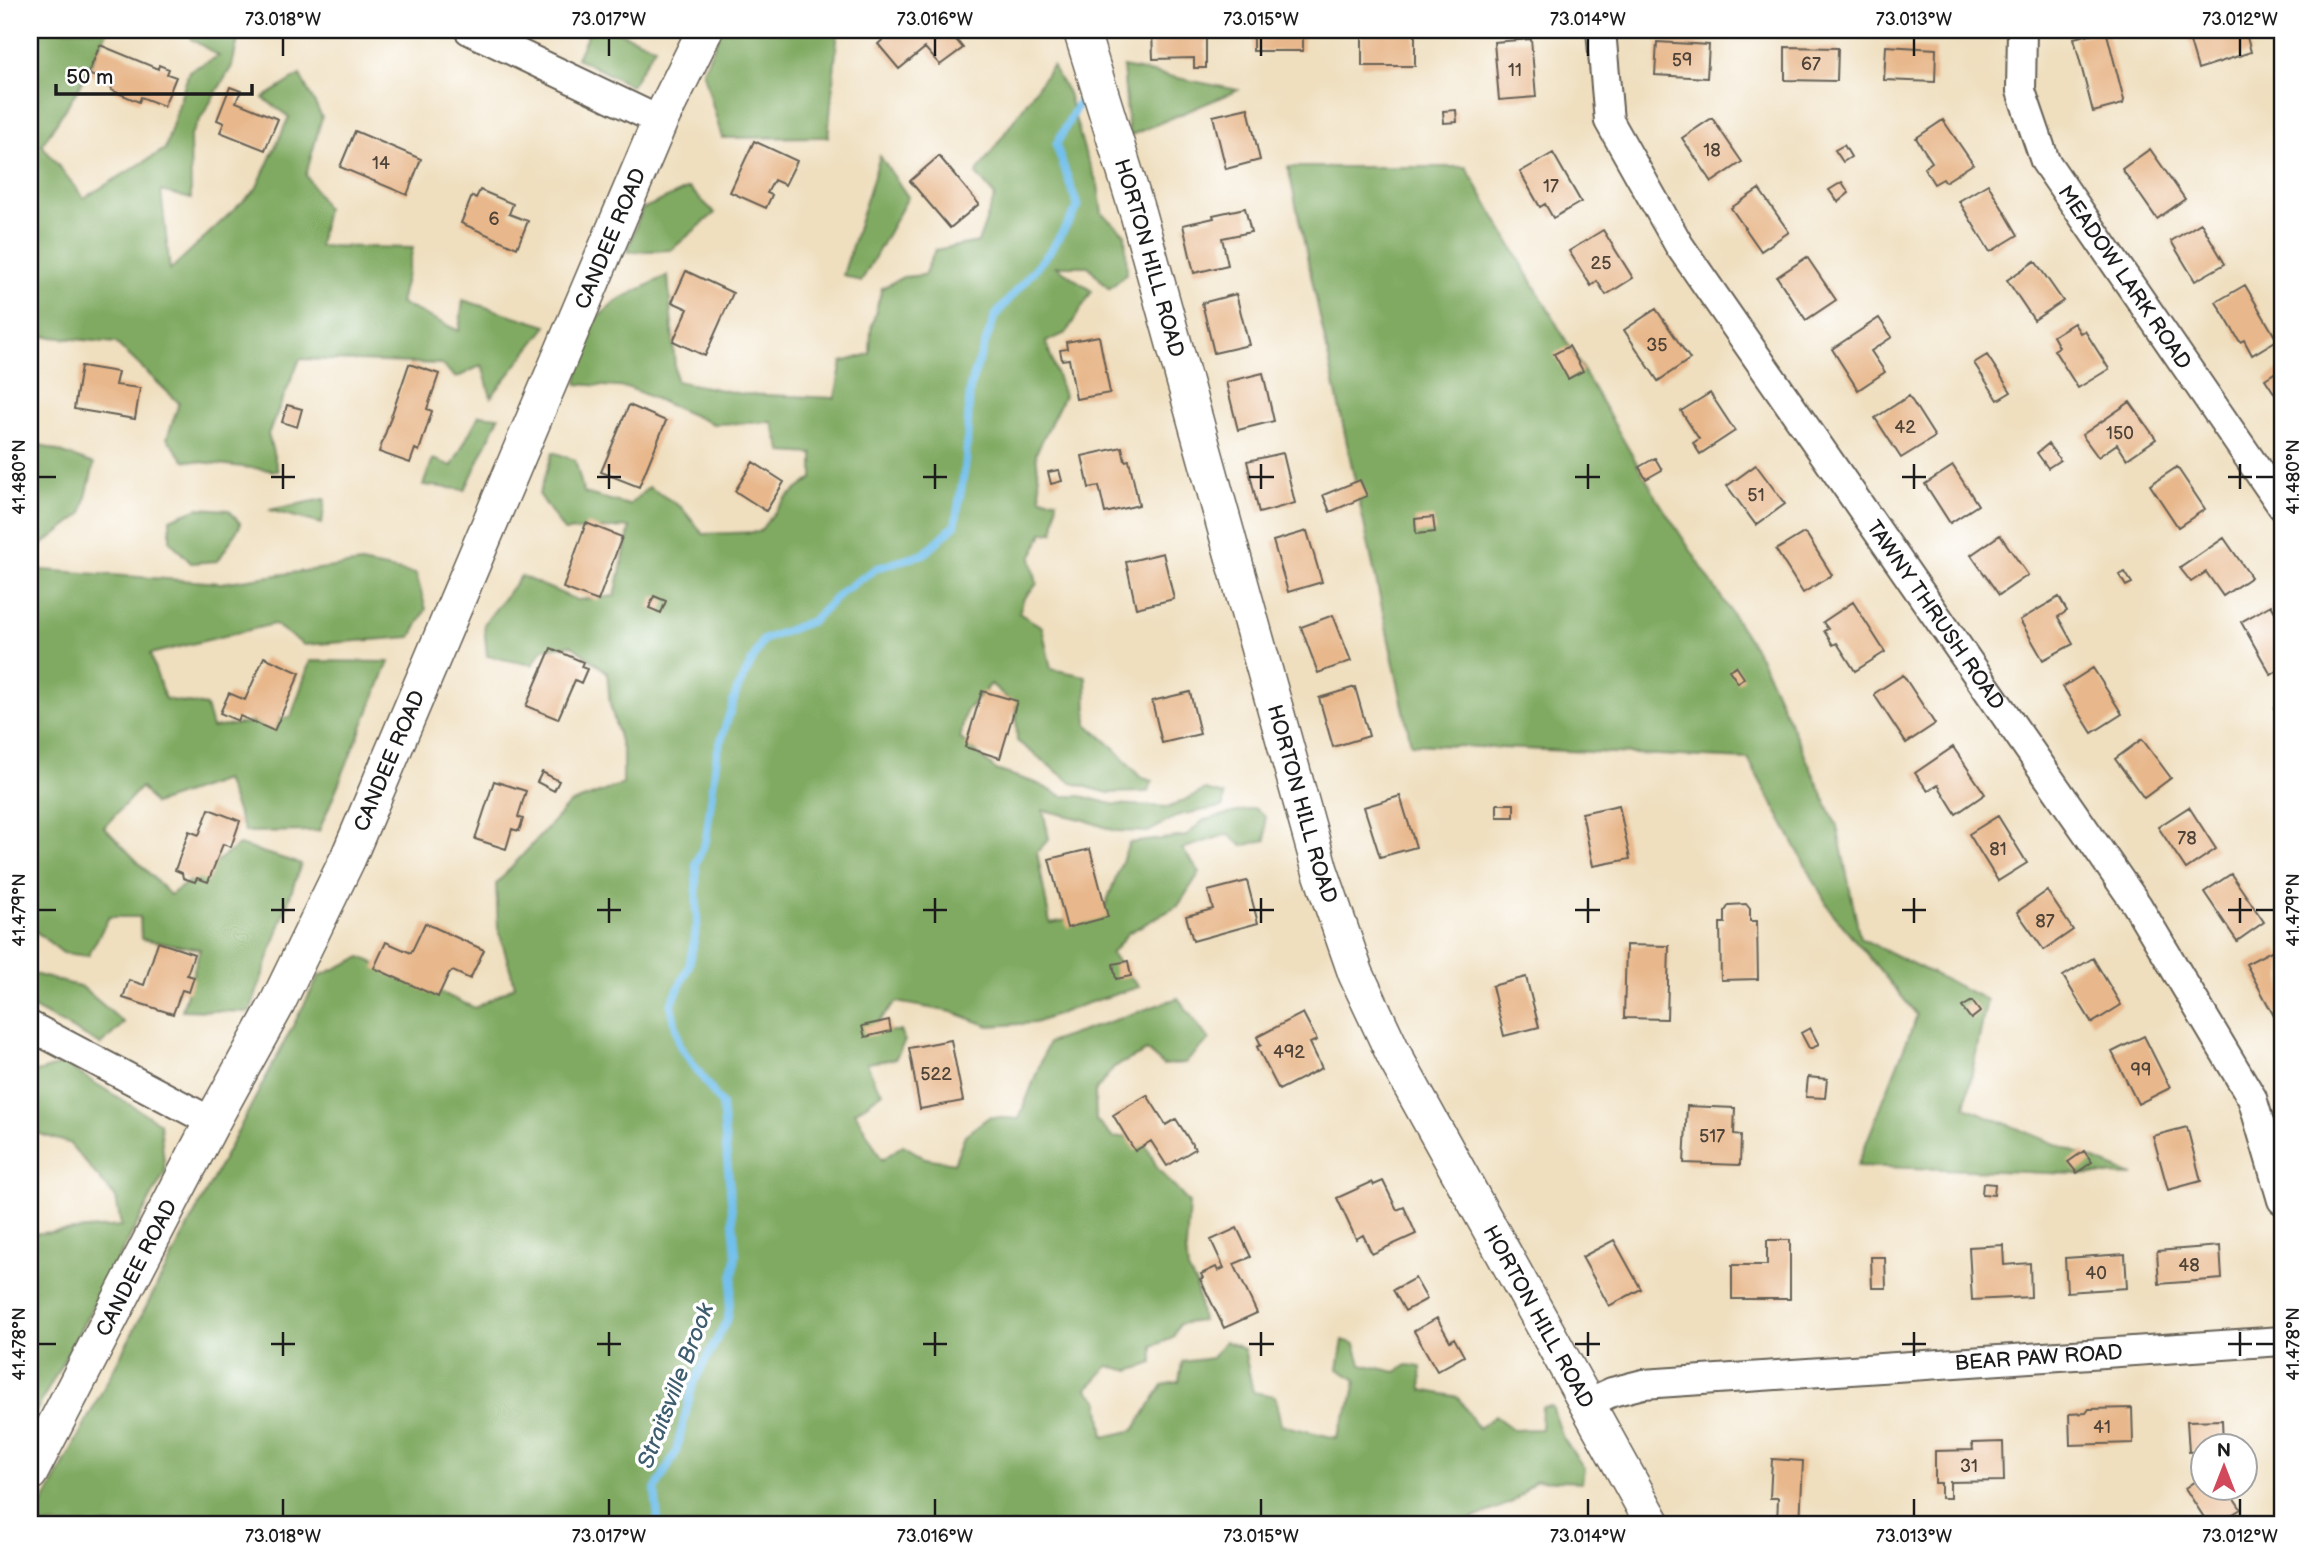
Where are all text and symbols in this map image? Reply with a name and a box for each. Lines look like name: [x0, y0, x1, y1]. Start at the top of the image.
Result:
text: 73.018°W: [245, 9, 322, 30]
text: 73.017°W: [572, 9, 647, 30]
text: 73.016°W: [897, 9, 974, 30]
text: 73.015°W: [1223, 9, 1299, 30]
text: 73.014°W: [1550, 9, 1627, 30]
text: 73.013°W: [1876, 9, 1953, 30]
text: 73.012°W: [2202, 9, 2278, 30]
house number: 59: [1672, 50, 1692, 71]
scale bar: [56, 52, 252, 96]
house number: 67: [1801, 54, 1821, 75]
house number: 11: [1508, 60, 1522, 81]
text: 50 m: [66, 65, 113, 90]
house number: 18: [1703, 140, 1721, 161]
house number: 14: [372, 153, 390, 174]
street label: HORTON HILL ROAD: [1109, 156, 1190, 360]
street label: CANDEE ROAD: [569, 164, 651, 313]
house number: 17: [1543, 176, 1559, 197]
street label: MEADOW LARK ROAD: [2053, 180, 2197, 374]
house number: 6: [489, 209, 500, 230]
house number: 25: [1591, 253, 1611, 274]
house number: 35: [1646, 335, 1668, 356]
house number: 42: [1894, 417, 1916, 438]
house number: 150: [2106, 423, 2134, 444]
text: 41.480°N: [9, 439, 30, 515]
text: 41.480°N: [2283, 439, 2304, 515]
house number: 51: [1747, 485, 1765, 506]
street label: TAWNY THRUSH ROAD: [1861, 515, 2010, 714]
street label: CANDEE ROAD: [348, 687, 430, 835]
street label: HORTON HILL ROAD: [1262, 702, 1343, 906]
house number: 78: [2177, 828, 2197, 849]
house number: 81: [1989, 839, 2007, 860]
text: 41.479°N: [9, 873, 30, 947]
text: 41.479°N: [2283, 873, 2304, 947]
house number: 87: [2035, 911, 2055, 932]
house number: 492: [1273, 1042, 1305, 1063]
house number: 99: [2131, 1060, 2151, 1081]
house number: 522: [920, 1064, 952, 1085]
house number: 517: [1699, 1126, 1725, 1147]
street label: CANDEE ROAD: [91, 1195, 182, 1341]
street label: HORTON HILL ROAD: [1478, 1221, 1599, 1413]
house number: 48: [2178, 1255, 2200, 1276]
house number: 40: [2085, 1263, 2107, 1284]
water label: Straitsville Brook: [632, 1299, 721, 1472]
text: 41.478°N: [9, 1307, 30, 1381]
text: 41.478°N: [2283, 1307, 2304, 1381]
street label: BEAR PAW ROAD: [1954, 1339, 2123, 1375]
house number: 41: [2093, 1417, 2111, 1438]
north arrow: [2190, 1432, 2260, 1502]
text: N: [2217, 1440, 2231, 1463]
house number: 31: [1960, 1456, 1978, 1477]
text: 73.018°W: [245, 1526, 322, 1547]
text: 73.017°W: [572, 1526, 647, 1547]
text: 73.016°W: [897, 1526, 974, 1547]
text: 73.015°W: [1223, 1526, 1299, 1547]
text: 73.014°W: [1550, 1526, 1627, 1547]
text: 73.013°W: [1876, 1526, 1953, 1547]
text: 73.012°W: [2202, 1526, 2278, 1547]

